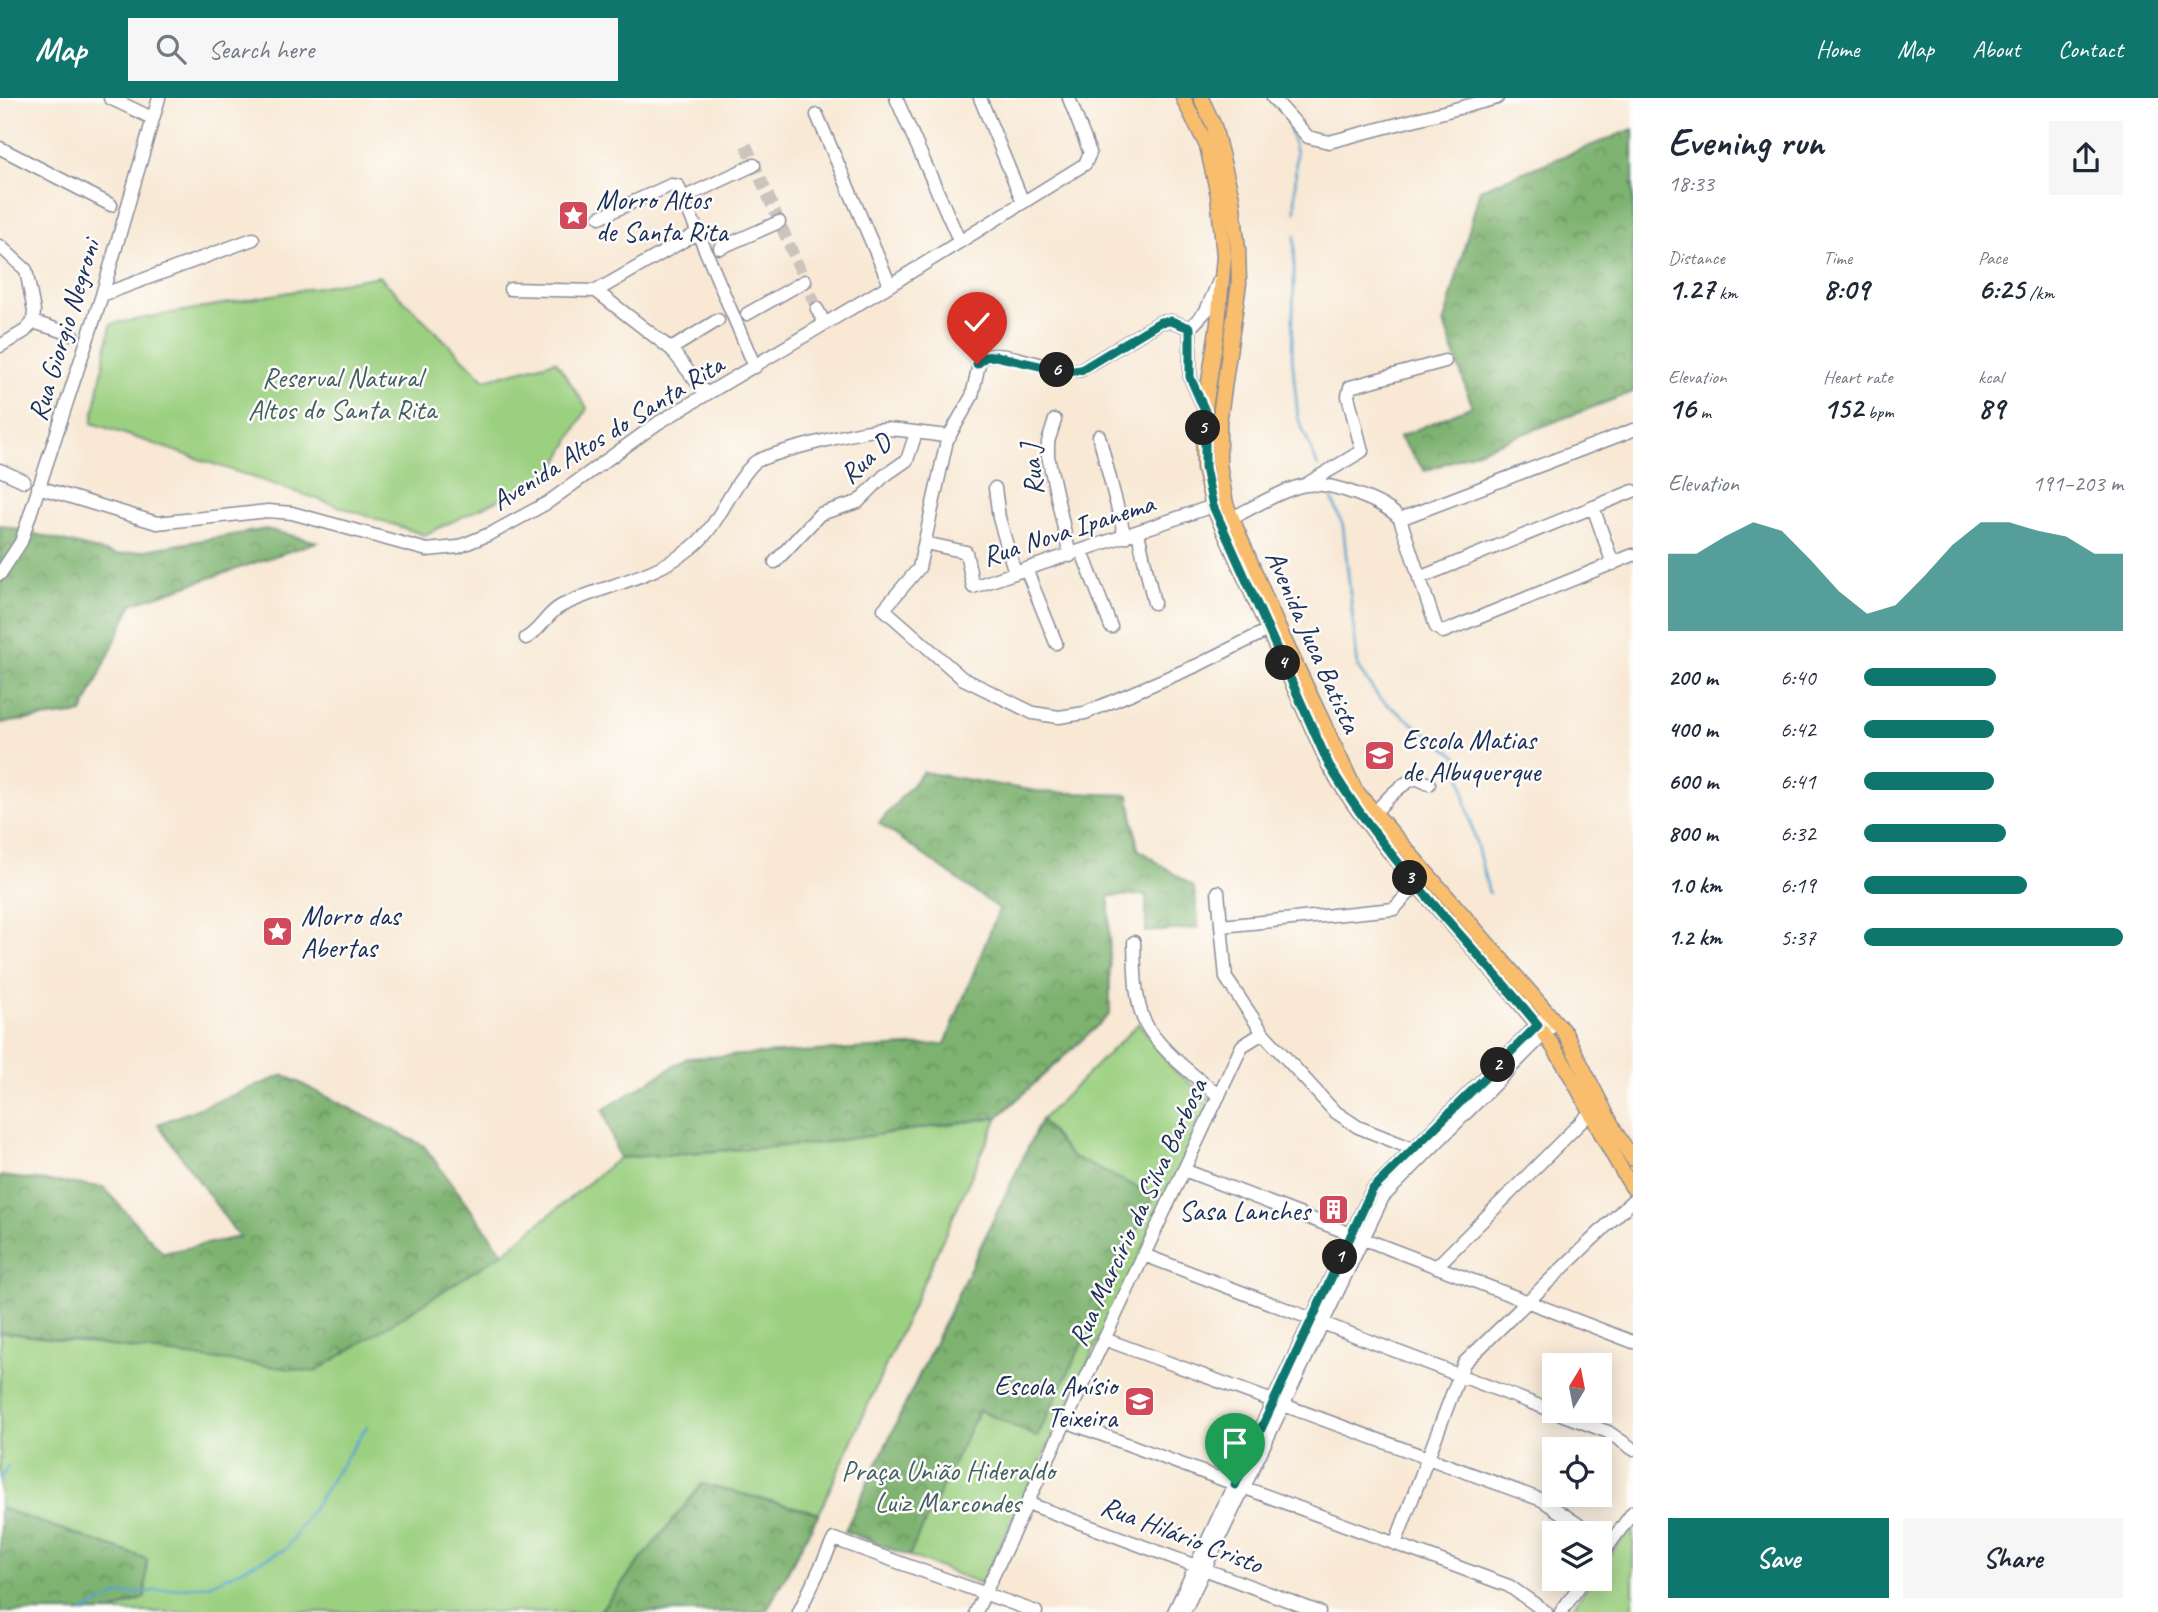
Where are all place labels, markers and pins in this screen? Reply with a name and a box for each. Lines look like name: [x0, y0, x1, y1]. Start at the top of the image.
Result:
place label: Morro Altos de Santa Rita: [596, 182, 729, 249]
place icon: Morro Altos de Santa Rita: [556, 198, 590, 232]
pin: [947, 292, 1007, 364]
pin: 6: [1040, 352, 1074, 388]
pin: 5: [1186, 410, 1220, 446]
pin: 4: [1266, 646, 1300, 680]
place label: Escola Matias de Albuquerque: [1402, 722, 1542, 789]
school or university icon: Escola Matias de Albuquerque: [1362, 738, 1396, 772]
pin: 3: [1392, 860, 1428, 896]
place label: Morro das Abertas: [301, 898, 402, 965]
place icon: Morro das Abertas: [261, 914, 295, 948]
pin: 2: [1480, 1048, 1516, 1082]
place label: Sasa Lanches: [1179, 1193, 1312, 1228]
building icon: Sasa Lanches: [1316, 1193, 1350, 1227]
pin: 1: [1322, 1240, 1358, 1274]
place label: Escola Anísio Teixeira: [994, 1368, 1120, 1435]
school or university icon: Escola Anísio Teixeira: [1123, 1384, 1157, 1418]
pin: [1205, 1413, 1265, 1485]

